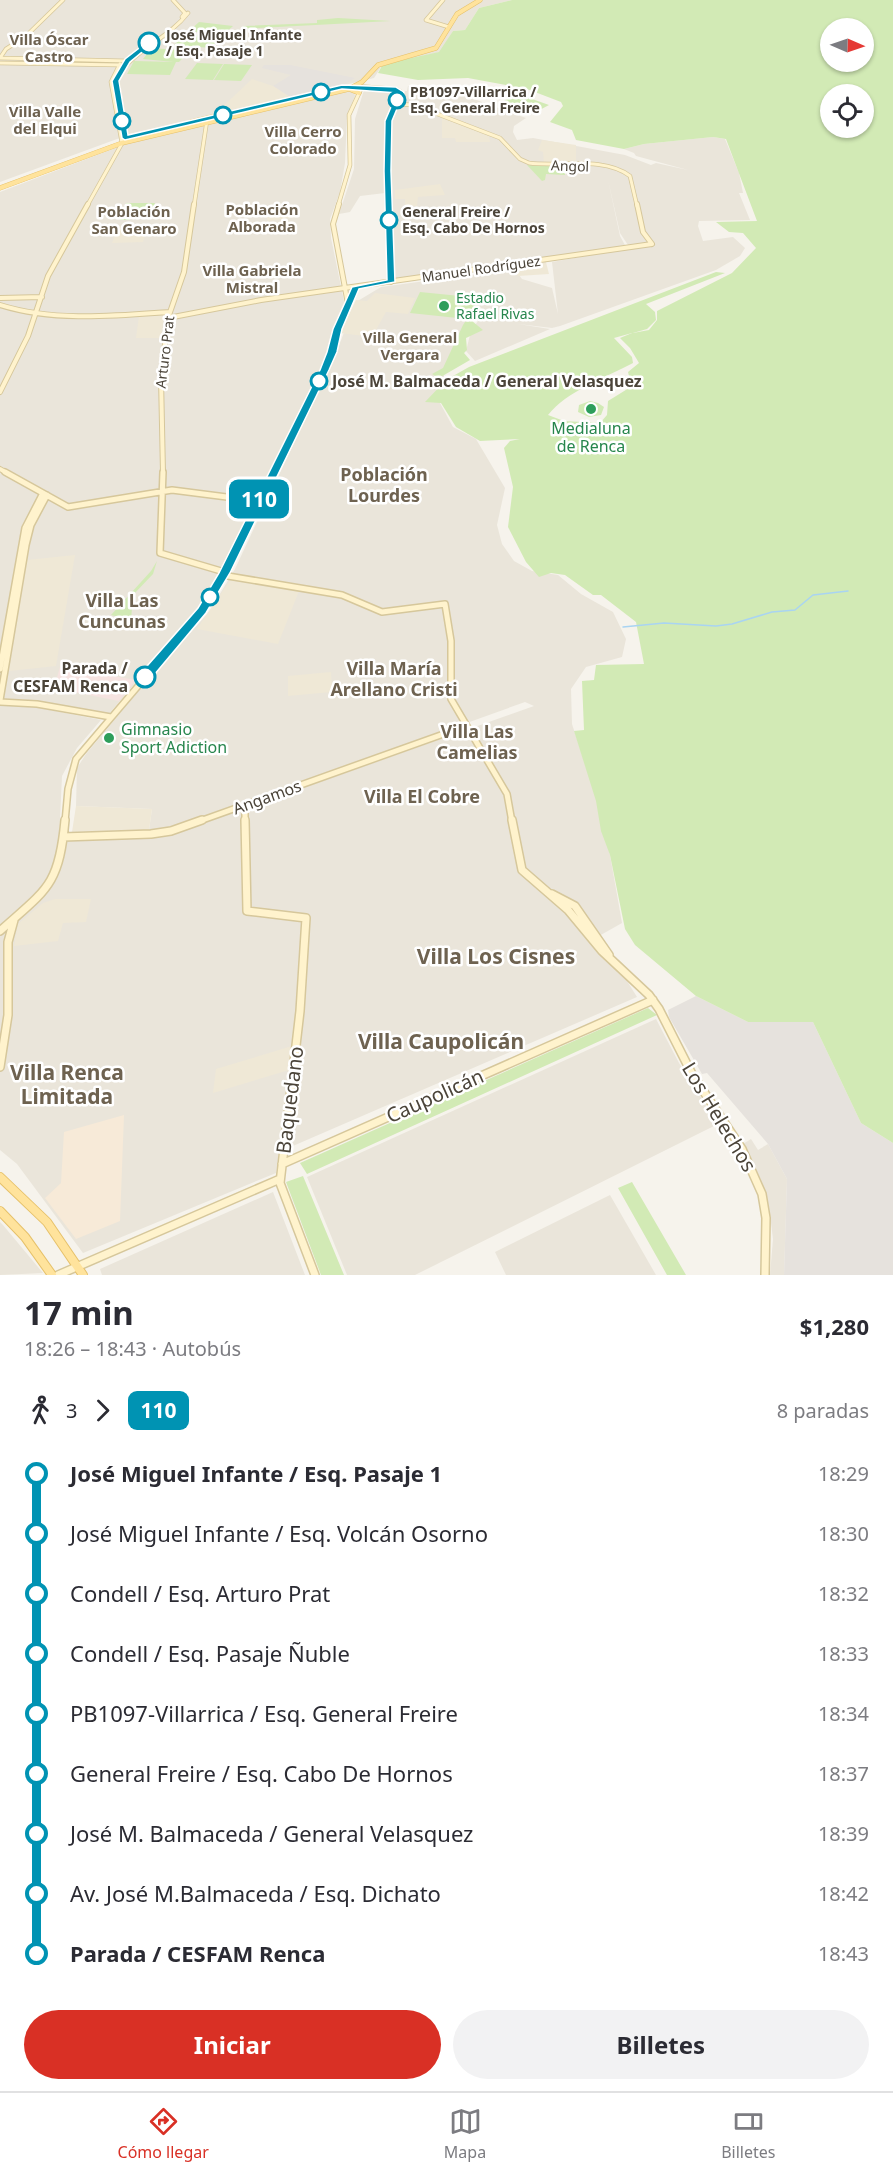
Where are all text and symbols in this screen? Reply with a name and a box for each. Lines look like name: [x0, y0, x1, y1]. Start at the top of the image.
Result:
north arrow: [820, 18, 874, 72]
map controls: [820, 18, 874, 138]
place label: José Miguel Infante / Esq. Pasaje 1: [164, 25, 302, 60]
district label: Villa Óscar Castro: [10, 29, 89, 66]
marker: José Miguel Infante / Esq. Pasaje 1: [138, 32, 160, 54]
place label: PB1097-Villarrica / Esq. General Freire: [410, 82, 540, 117]
unlabelled marker: [312, 83, 330, 101]
button: locate: [820, 84, 874, 138]
marker: PB1097-Villarrica / Esq. General Freire: [388, 91, 406, 109]
district label: Villa Valle del Elqui: [9, 101, 81, 138]
unlabelled marker: [214, 106, 232, 124]
unlabelled marker: [113, 112, 131, 130]
district label: Villa Cerro Colorado: [264, 121, 342, 158]
street label: Angol: [551, 155, 589, 176]
district label: Población Alborada: [226, 199, 298, 236]
district label: Población San Genaro: [91, 201, 177, 238]
place label: General Freire / Esq. Cabo De Hornos: [402, 202, 545, 237]
marker: General Freire / Esq. Cabo De Hornos: [380, 211, 398, 229]
street label: Manuel Rodríguez: [420, 251, 542, 286]
district label: Villa Gabriela Mistral: [203, 260, 302, 297]
place label: Estadio Rafael Rivas: [456, 288, 535, 323]
marker: Estadio Rafael Rivas: [437, 299, 451, 313]
street label: Arturo Prat: [151, 315, 178, 389]
district label: Villa General Vergara: [363, 327, 457, 364]
place label: José M. Balmaceda / General Velasquez: [330, 370, 642, 392]
marker: José M. Balmaceda / General Velasquez: [310, 372, 328, 390]
marker: Medialuna de Renca: [584, 402, 598, 416]
place label: Medialuna de Renca: [551, 417, 631, 457]
district label: Población Lourdes: [340, 462, 428, 507]
line badge: 110: [224, 480, 294, 518]
text: 110: [241, 485, 277, 513]
district label: Villa Las Cuncunas: [78, 588, 166, 633]
unlabelled marker: [201, 588, 219, 606]
district label: Villa María Arellano Cristi: [330, 656, 458, 701]
place label: Parada / CESFAM Renca: [13, 657, 128, 697]
marker: Parada / CESFAM Renca: [134, 666, 156, 688]
place label: Gimnasio Sport Adiction: [121, 718, 227, 758]
district label: Villa Las Camelias: [436, 719, 518, 764]
marker: Gimnasio Sport Adiction: [102, 731, 116, 745]
street label: Angamos: [230, 774, 304, 820]
district label: Villa El Cobre: [364, 784, 480, 808]
district label: Villa Los Cisnes: [417, 942, 575, 970]
district label: Villa Caupolicán: [358, 1027, 524, 1055]
street label: Baquedano: [270, 1045, 309, 1155]
street label: Los Helechos: [676, 1057, 763, 1177]
district label: Villa Renca Limitada: [10, 1058, 124, 1110]
street label: Caupolicán: [382, 1062, 488, 1129]
text: 17 min: [24, 1290, 134, 1335]
text: $1,280: [800, 1311, 869, 1341]
text: 18:26 – 18:43 · Autobús: [24, 1335, 241, 1362]
icon: walk: [24, 1394, 57, 1427]
icon: forward: [86, 1394, 119, 1427]
text: 110: [140, 1396, 177, 1424]
text: 3: [66, 1397, 77, 1424]
text: 8 paradas: [777, 1397, 869, 1424]
text: José Miguel Infante / Esq. Pasaje 1: [70, 1458, 442, 1488]
text: 18:29: [818, 1460, 869, 1487]
text: José Miguel Infante / Esq. Volcán Osorno: [70, 1518, 488, 1548]
text: 18:30: [818, 1520, 869, 1547]
text: Condell / Esq. Arturo Prat: [70, 1578, 330, 1608]
text: 18:32: [818, 1580, 869, 1607]
text: Condell / Esq. Pasaje Ñuble: [70, 1638, 350, 1668]
text: 18:33: [818, 1640, 869, 1667]
text: PB1097-Villarrica / Esq. General Freire: [70, 1698, 458, 1728]
text: 18:34: [818, 1700, 869, 1727]
text: General Freire / Esq. Cabo De Hornos: [70, 1758, 453, 1788]
text: 18:37: [818, 1760, 869, 1787]
text: José M. Balmaceda / General Velasquez: [70, 1818, 473, 1848]
text: 18:39: [818, 1820, 869, 1847]
text: Av. José M.Balmaceda / Esq. Dichato: [70, 1878, 441, 1908]
text: 18:42: [818, 1880, 869, 1907]
text: Parada / CESFAM Renca: [70, 1938, 325, 1968]
text: 18:43: [818, 1940, 869, 1967]
button: Iniciar: [24, 2010, 441, 2079]
button: Billetes: [453, 2010, 869, 2079]
tab: Cómo llegar: [118, 2105, 209, 2163]
tab: Mapa: [444, 2105, 486, 2163]
tab: Billetes: [721, 2105, 775, 2163]

